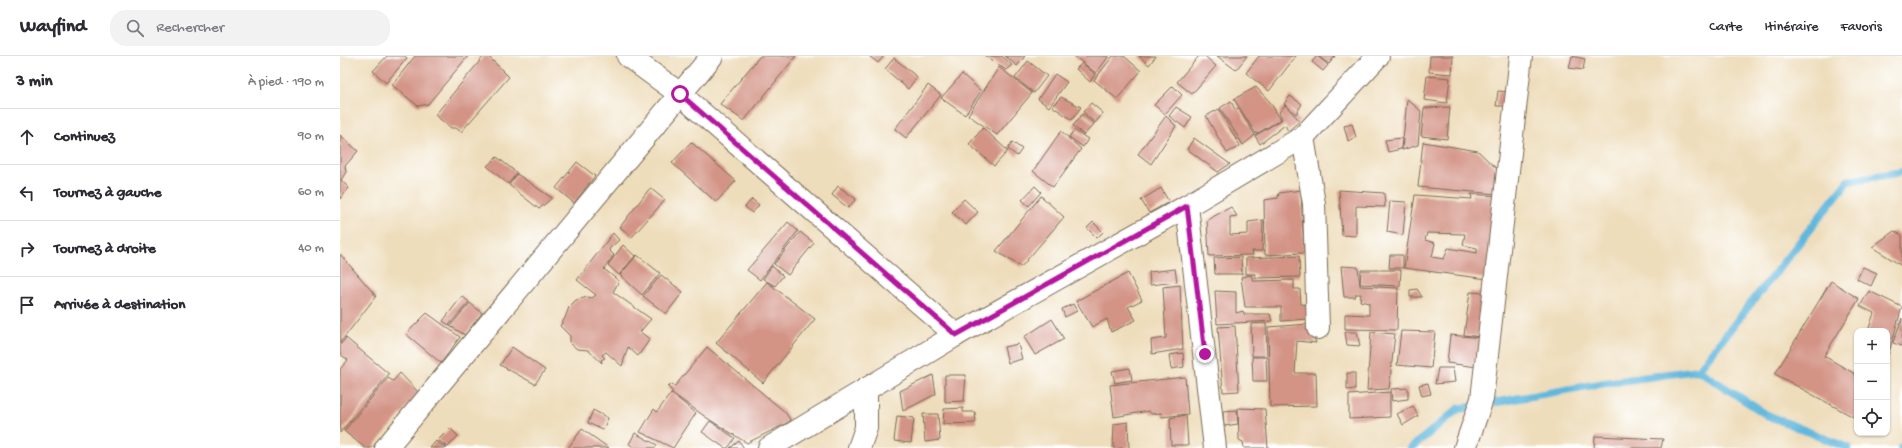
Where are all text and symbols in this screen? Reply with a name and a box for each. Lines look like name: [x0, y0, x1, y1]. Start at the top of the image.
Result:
search box: [110, 10, 390, 46]
text: Wayfind: [20, 16, 86, 39]
icon: search: [124, 17, 146, 39]
text: Rechercher: [156, 19, 224, 37]
text: Carte: [1709, 19, 1743, 36]
text: Itinéraire: [1765, 19, 1818, 36]
text: Favoris: [1840, 19, 1882, 36]
text: 3 min: [16, 72, 53, 92]
text: À pied · 190 m: [248, 75, 324, 90]
route start: [671, 85, 689, 103]
icon: ahead: [16, 126, 38, 148]
text: Continuez: [54, 128, 115, 146]
text: 90 m: [298, 129, 324, 144]
icon: left: [16, 182, 38, 204]
text: Tournez à gauche: [54, 184, 162, 202]
text: 60 m: [298, 185, 324, 200]
icon: right: [16, 238, 38, 260]
text: Tournez à droite: [54, 240, 156, 258]
text: 40 m: [298, 241, 324, 256]
icon: arrive: [16, 294, 38, 316]
text: Arrivée à destination: [54, 296, 185, 314]
map controls: [1854, 328, 1890, 436]
button: +: [1854, 328, 1890, 364]
route end: [1196, 345, 1214, 363]
button: −: [1854, 364, 1890, 400]
button: locate: [1854, 400, 1890, 436]

